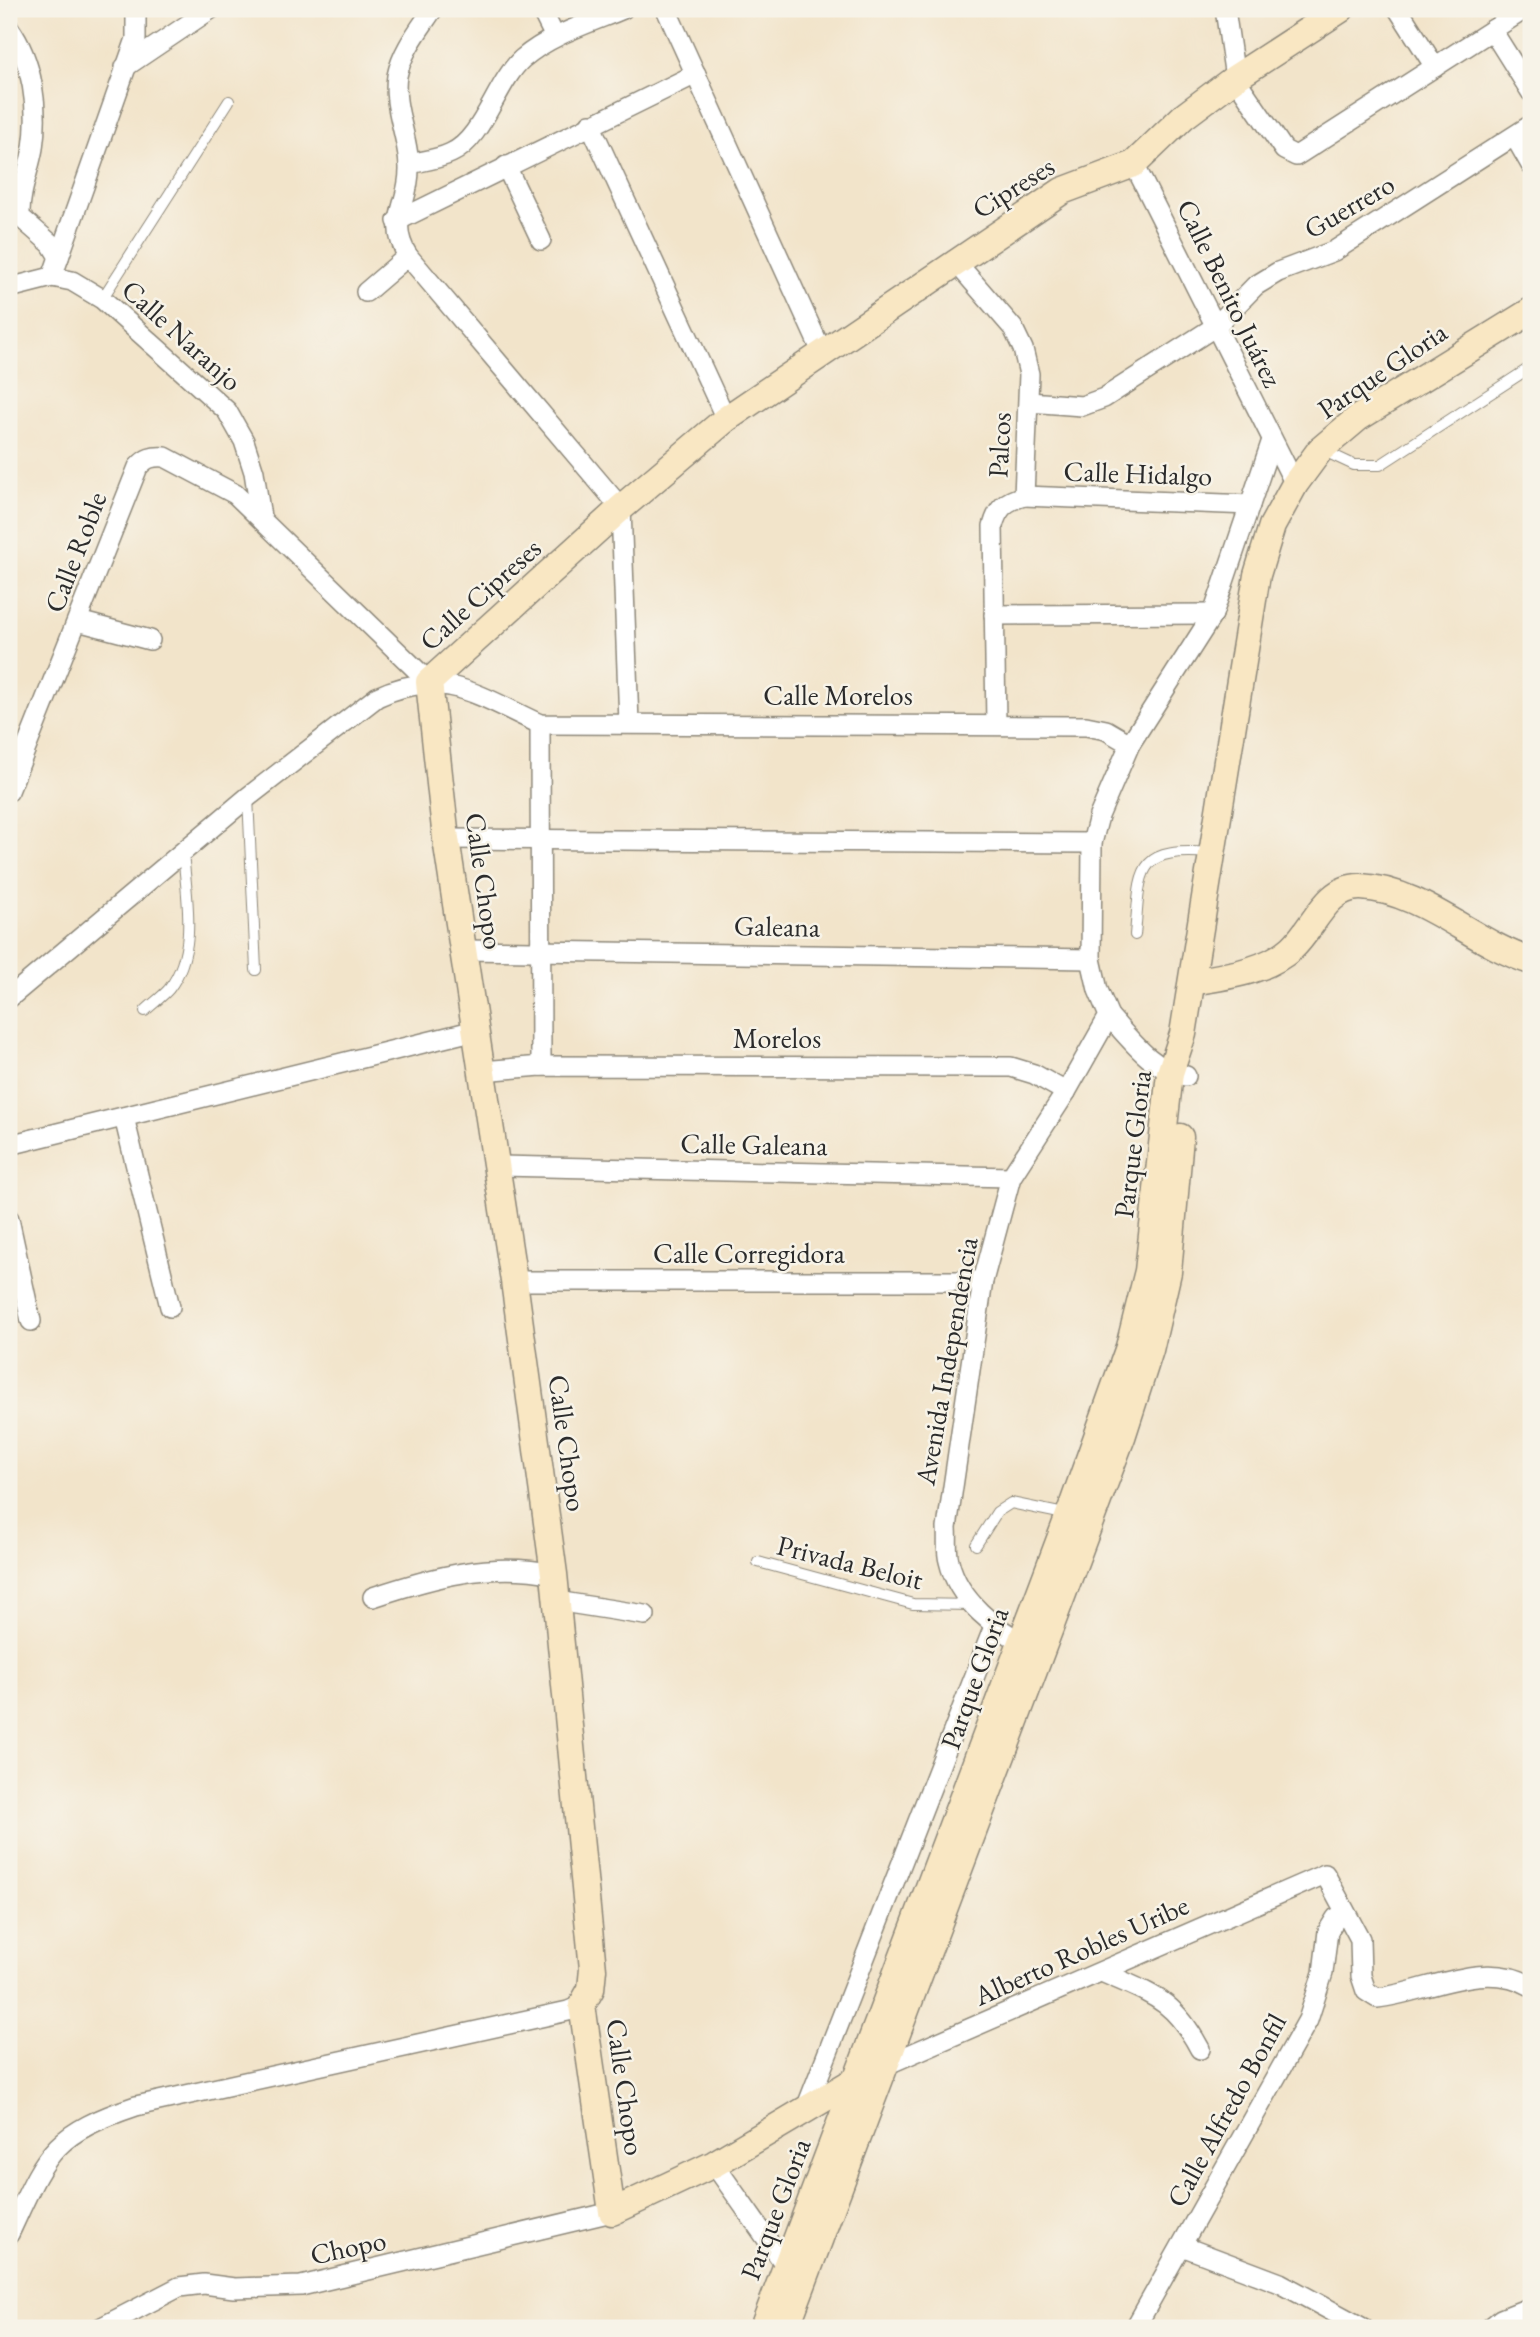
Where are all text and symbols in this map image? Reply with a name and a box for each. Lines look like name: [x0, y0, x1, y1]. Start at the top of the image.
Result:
street label: Cipreses: [965, 148, 1061, 226]
street label: Guerrero: [1297, 166, 1401, 246]
street label: Calle Benito Juárez: [1169, 193, 1291, 393]
street label: Calle Naranjo: [114, 271, 250, 399]
street label: Parque Gloria: [1310, 313, 1454, 427]
street label: Palcos: [979, 411, 1019, 479]
street label: Calle Hidalgo: [1063, 452, 1213, 494]
street label: Calle Roble: [36, 486, 114, 617]
street label: Calle Cipreses: [412, 530, 548, 658]
street label: Calle Morelos: [763, 677, 913, 713]
street label: Calle Chopo: [458, 810, 512, 952]
street label: Galeana: [734, 907, 821, 945]
street label: Morelos: [733, 1020, 821, 1056]
street label: Parque Gloria: [1105, 1067, 1159, 1220]
street label: Calle Galeana: [680, 1125, 829, 1163]
street label: Avenida Independencia: [906, 1233, 986, 1489]
street label: Calle Corregidora: [653, 1235, 846, 1271]
street label: Calle Chopo: [541, 1372, 595, 1514]
street label: Privada Beloit: [773, 1526, 927, 1598]
street label: Parque Gloria: [932, 1601, 1017, 1754]
street label: Alberto Robles Uribe: [967, 1886, 1194, 2014]
street label: Calle Alfredo Bonfil: [1158, 2007, 1294, 2213]
street label: Calle Chopo: [599, 2016, 653, 2158]
street label: Parque Gloria: [732, 2132, 819, 2285]
street label: Chopo: [307, 2221, 389, 2273]

